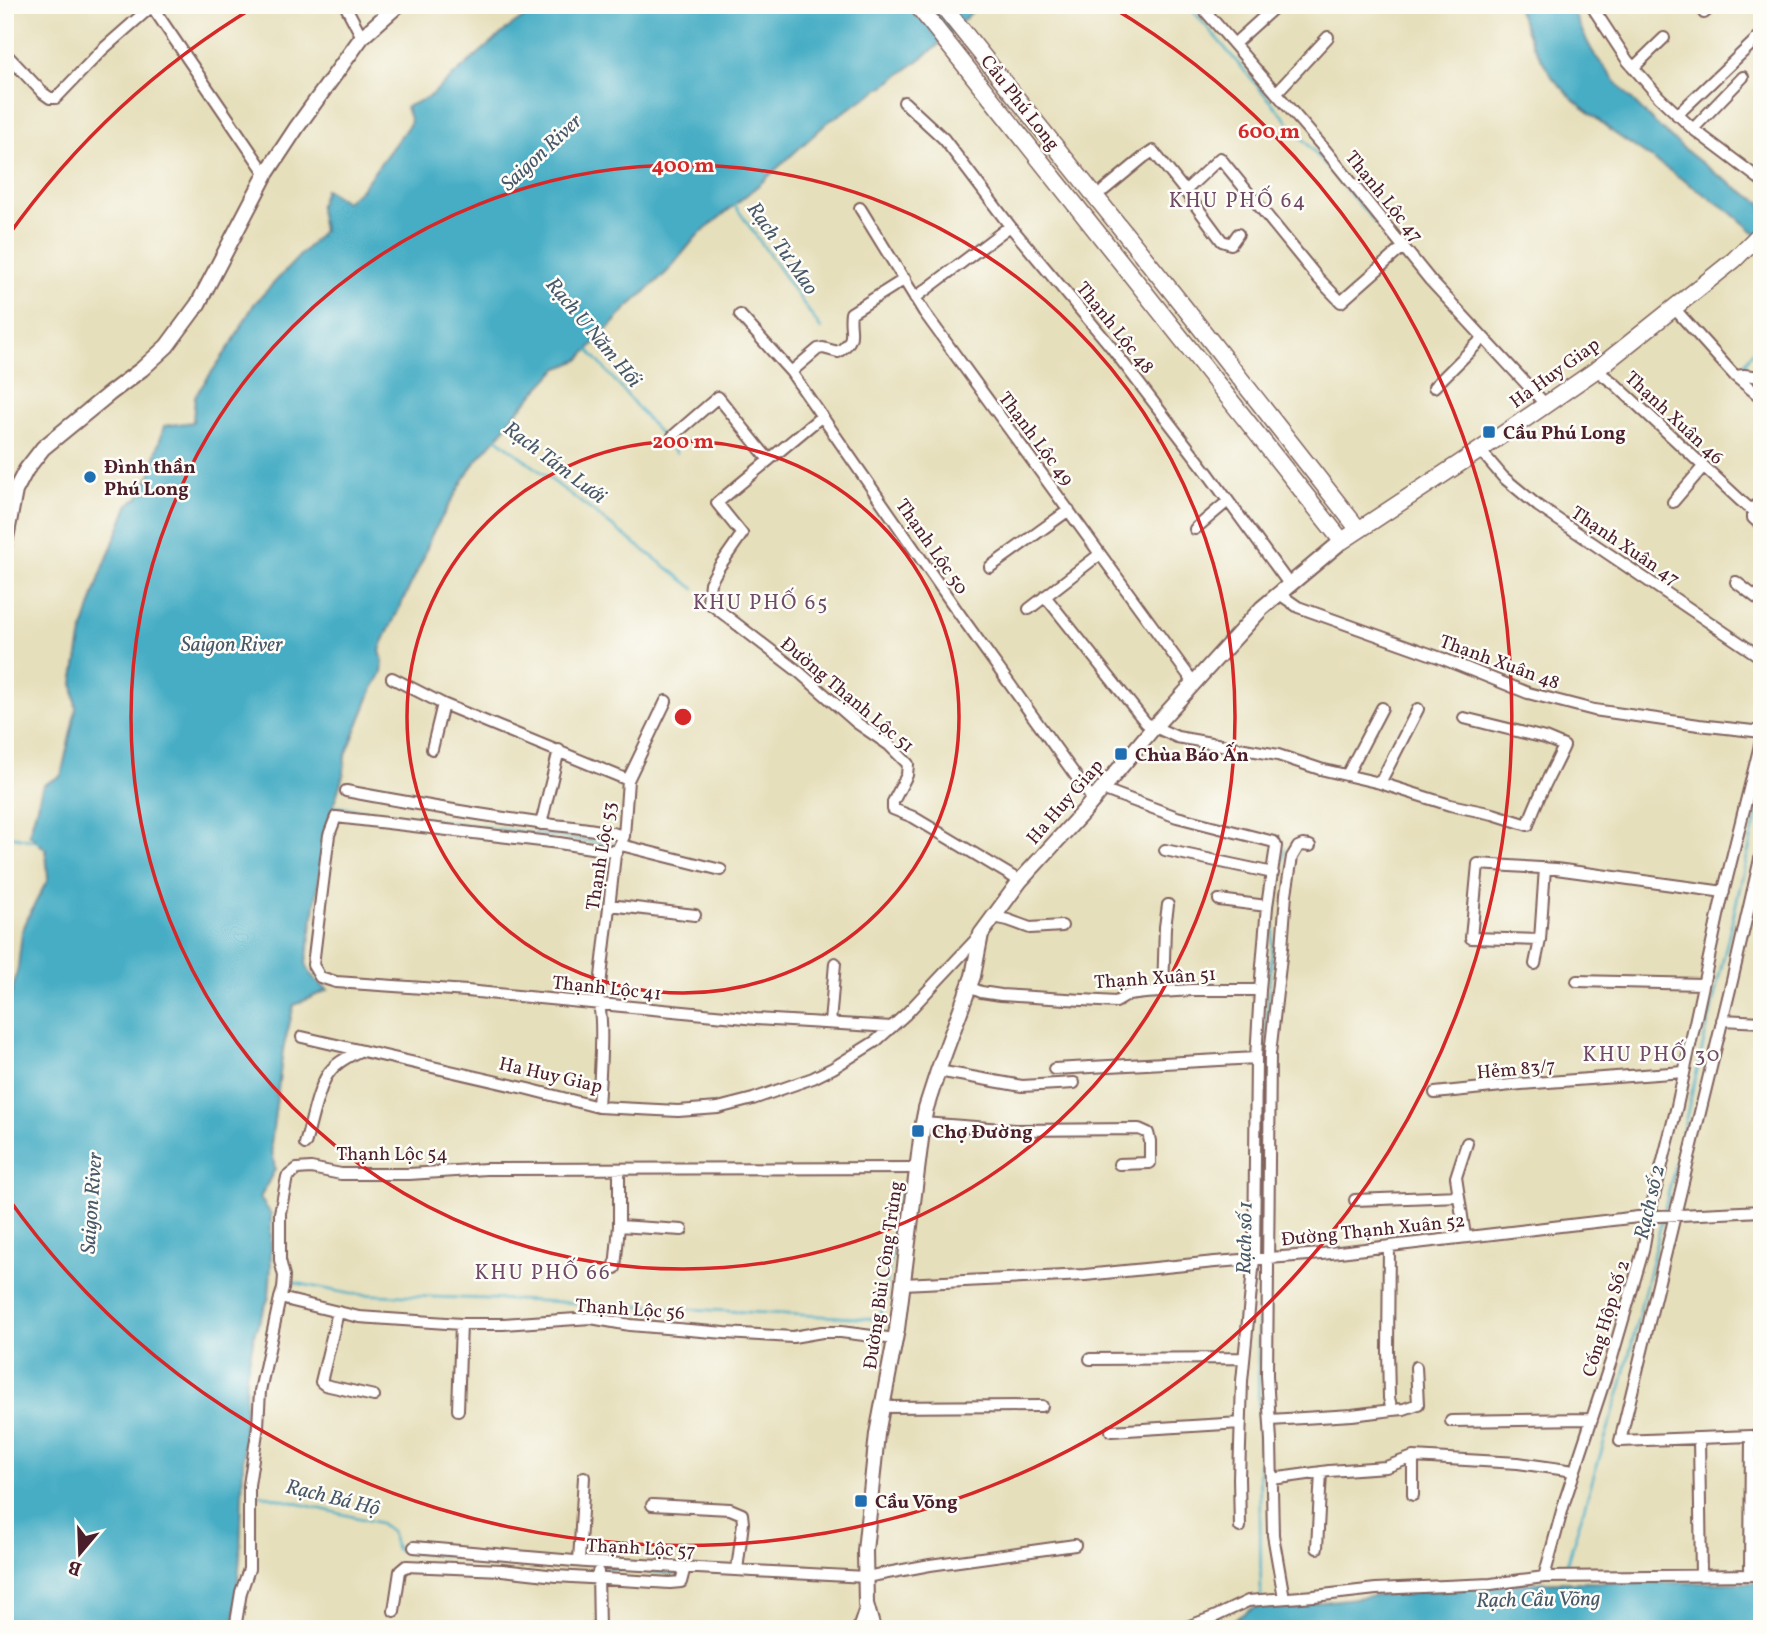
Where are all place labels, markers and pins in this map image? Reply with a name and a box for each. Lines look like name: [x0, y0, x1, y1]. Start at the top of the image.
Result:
place label: Cầu Phú Long: [1503, 421, 1626, 447]
marker: Cầu Phú Long: [1481, 424, 1497, 440]
place label: Đình thần Phú Long: [104, 455, 196, 503]
marker: Đình thần Phú Long: [82, 469, 98, 485]
centre of rings: [671, 705, 695, 729]
place label: Chùa Báo Ấn: [1135, 742, 1249, 769]
marker: Chùa Báo Ấn: [1113, 746, 1129, 762]
place label: Chợ Đường: [932, 1120, 1033, 1146]
marker: Chợ Đường: [910, 1123, 926, 1139]
place label: Cầu Võng: [875, 1490, 958, 1516]
marker: Cầu Võng: [853, 1493, 869, 1509]

